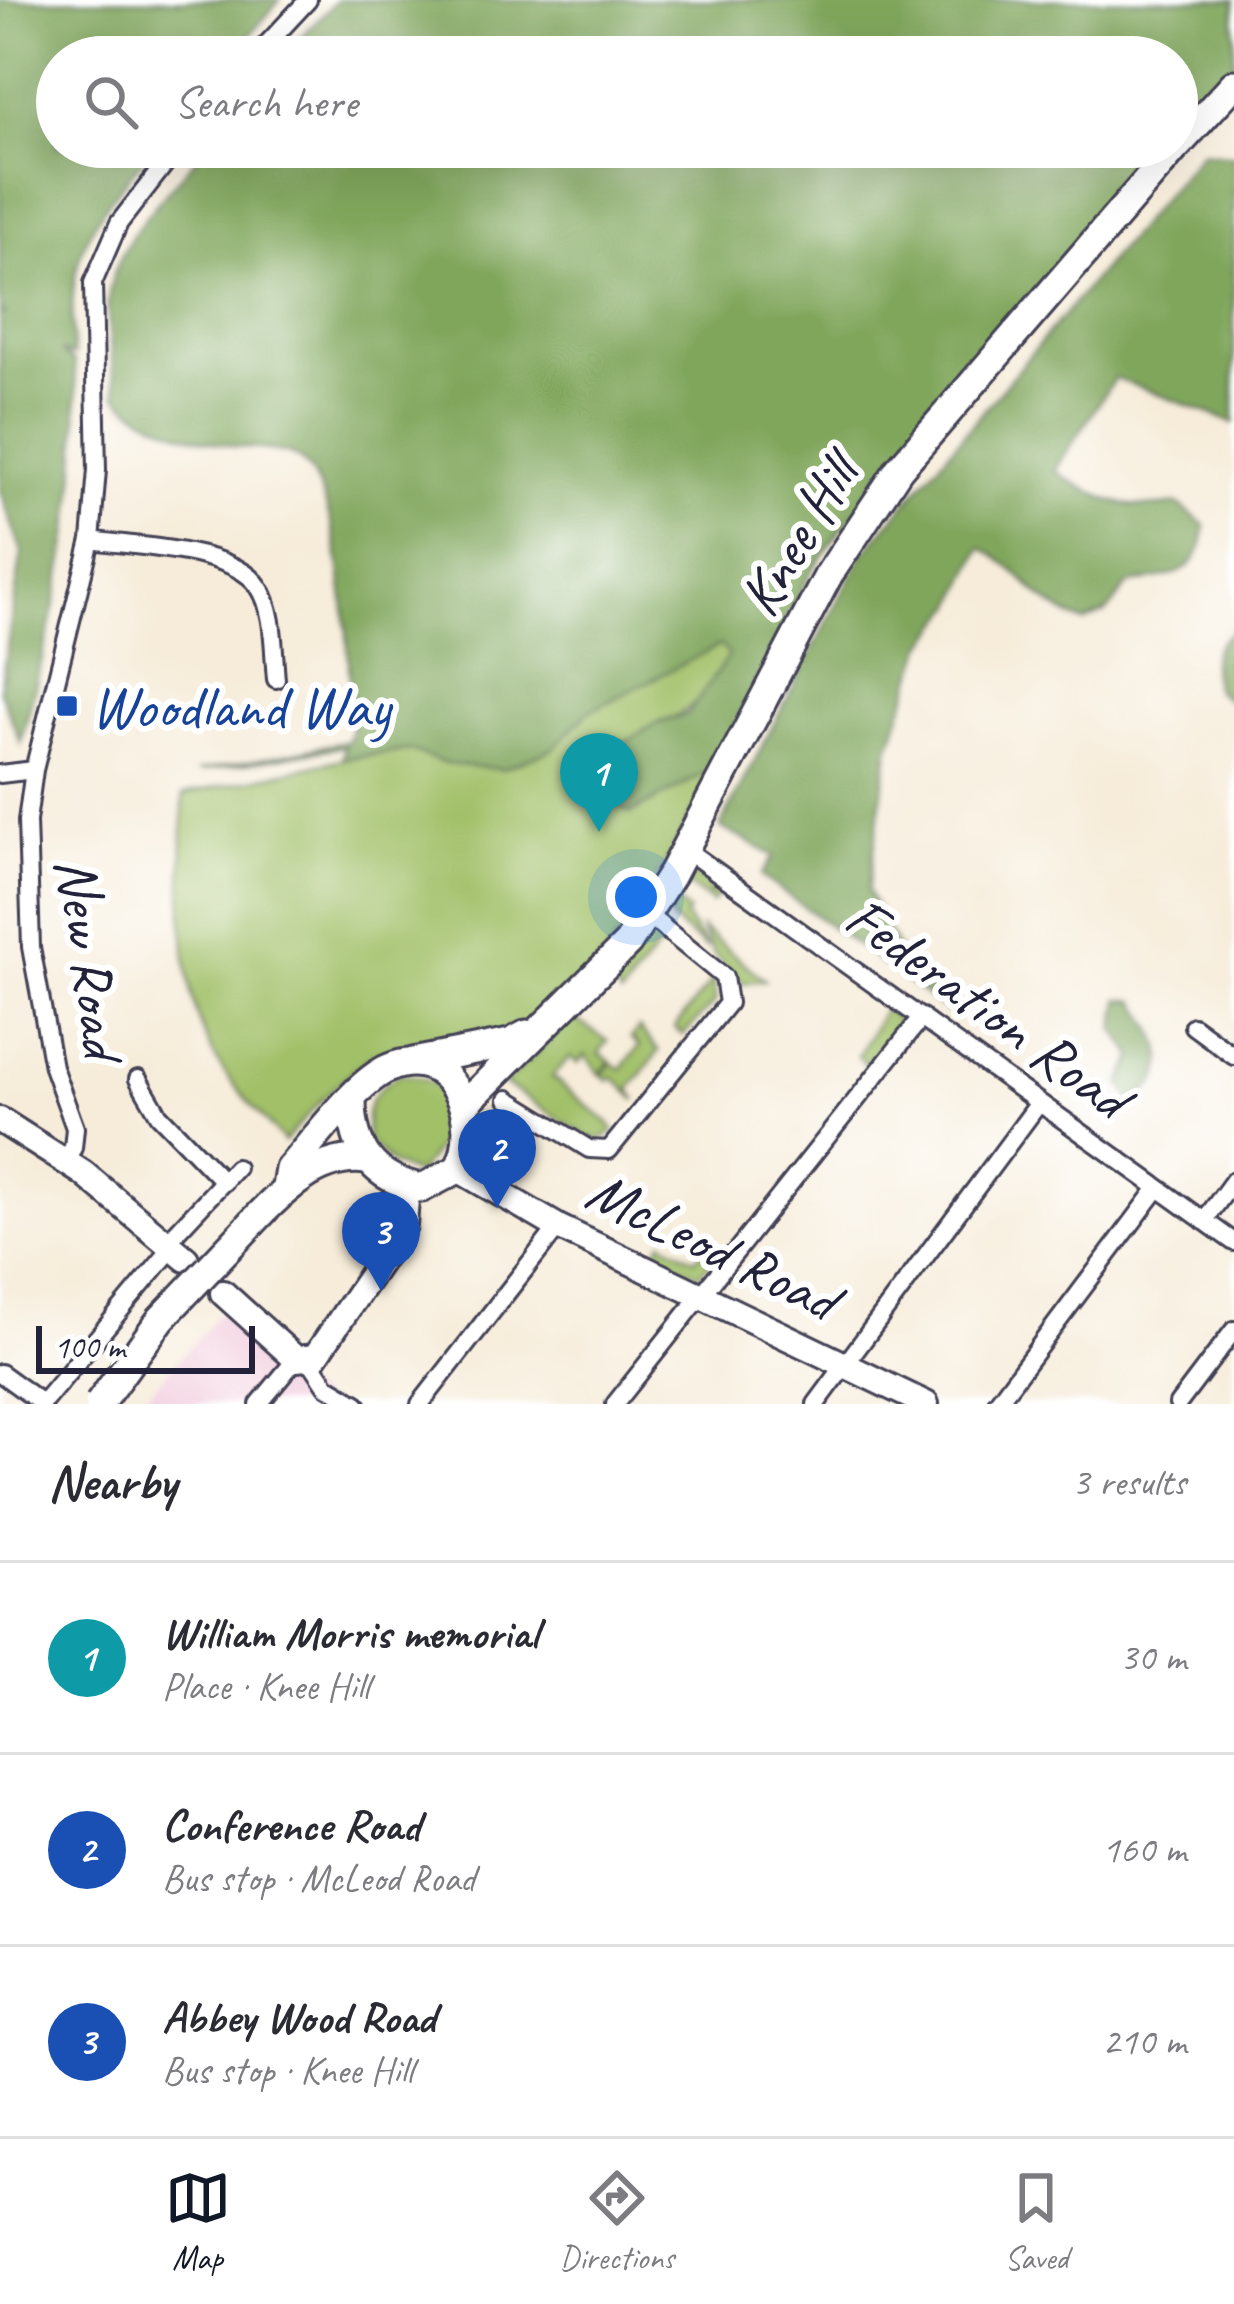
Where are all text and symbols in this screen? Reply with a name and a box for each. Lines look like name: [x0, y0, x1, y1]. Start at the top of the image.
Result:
search box: [36, 36, 1198, 168]
icon: search: [78, 69, 144, 135]
text: Search here: [174, 74, 357, 131]
street label: Knee Hill: [721, 433, 880, 629]
place label: Woodland Way: [91, 669, 393, 745]
marker: Woodland Way: [54, 693, 80, 719]
pin: 1: [560, 733, 638, 832]
street label: New Road: [38, 852, 143, 1070]
your location: [606, 867, 666, 927]
street label: Federation Road: [831, 879, 1151, 1140]
pin: 2: [458, 1109, 536, 1208]
street label: McLeod Road: [575, 1152, 858, 1342]
pin: 3: [342, 1192, 420, 1291]
scale bar: [36, 1320, 255, 1373]
text: 100 m: [54, 1326, 125, 1368]
text: Nearby: [48, 1450, 176, 1514]
text: 3 results: [1072, 1458, 1186, 1507]
text: William Morris memorial: [162, 1605, 538, 1662]
text: 1: [78, 1633, 96, 1682]
text: 30 m: [1120, 1633, 1186, 1682]
text: Place · Knee Hill: [162, 1662, 369, 1711]
text: Conference Road: [162, 1797, 420, 1854]
text: 2: [78, 1825, 96, 1874]
text: 160 m: [1102, 1825, 1186, 1874]
text: Bus stop · McLeod Road: [162, 1854, 475, 1903]
text: Abbey Wood Road: [162, 1989, 435, 2046]
text: 3: [78, 2017, 96, 2066]
text: 210 m: [1102, 2017, 1186, 2066]
text: Bus stop · Knee Hill: [162, 2046, 413, 2095]
tab: Map: [165, 2165, 231, 2279]
tab: Directions: [560, 2165, 674, 2279]
tab: Saved: [1003, 2165, 1069, 2279]

